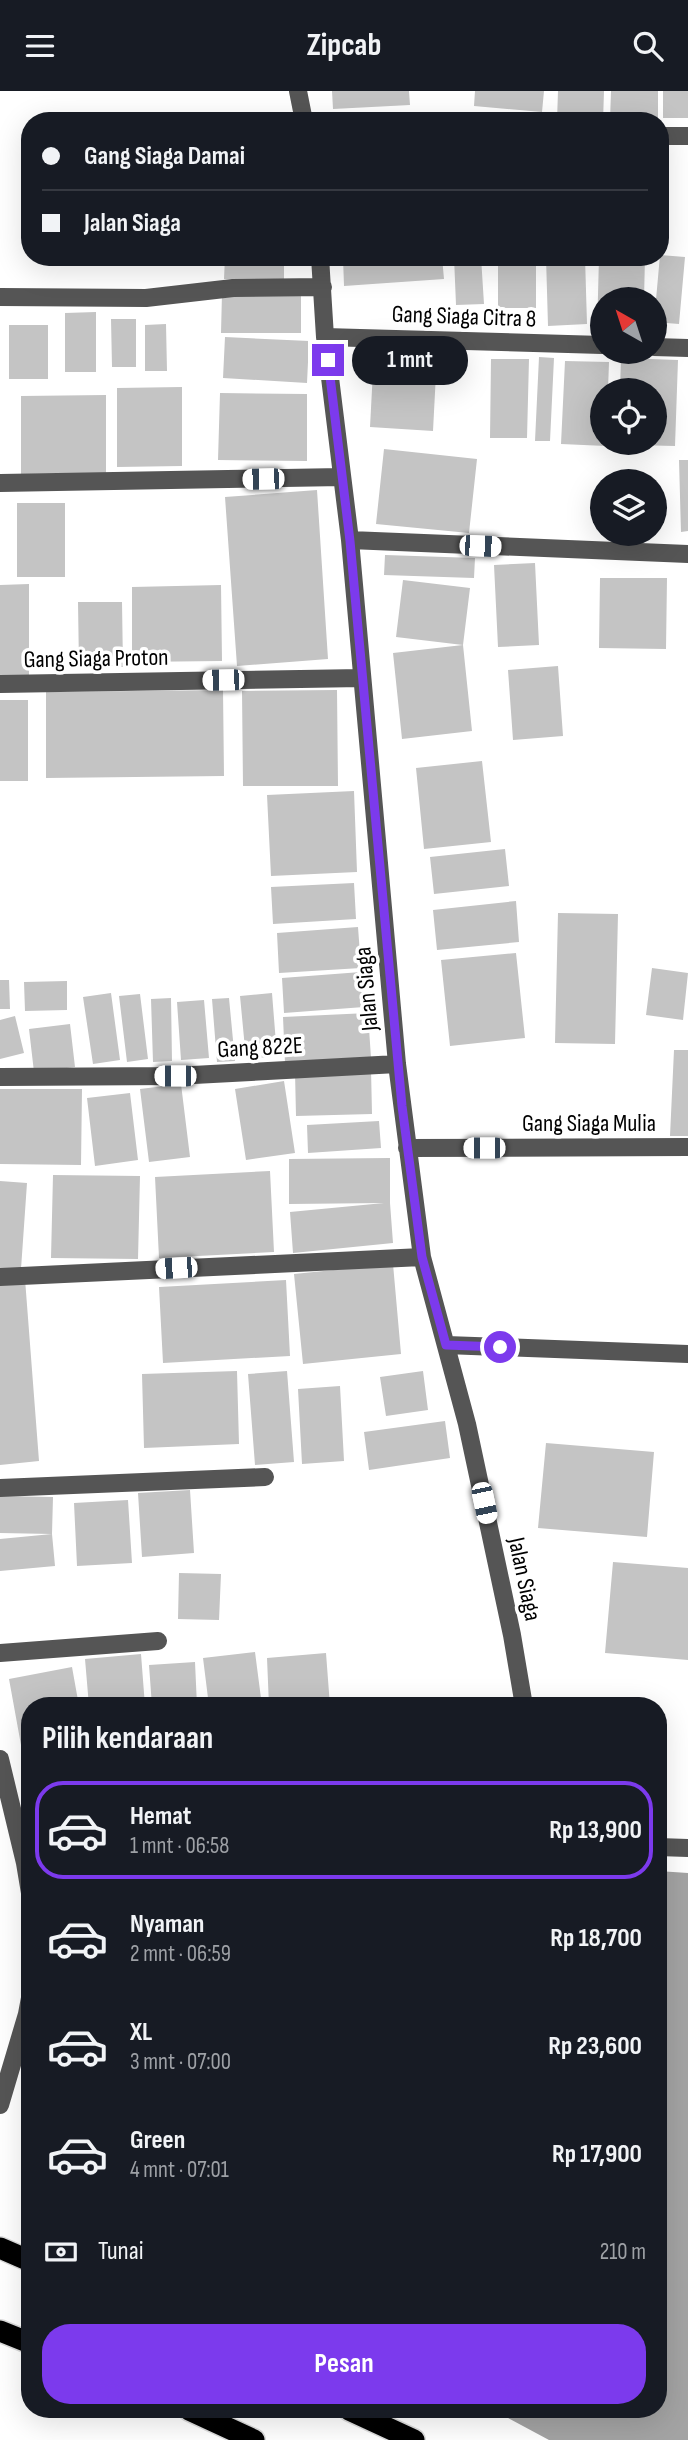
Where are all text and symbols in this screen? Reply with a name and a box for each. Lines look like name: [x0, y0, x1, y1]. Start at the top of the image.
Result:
text: Zipcab: [307, 26, 381, 65]
icon: menu: [21, 27, 59, 65]
icon: search: [629, 27, 667, 65]
text: Gang Siaga Damai: [84, 141, 245, 172]
text: Jalan Siaga: [84, 208, 181, 239]
north arrow: [590, 287, 667, 364]
map controls: [590, 287, 667, 546]
street label: Gang Siaga Citra 8: [391, 299, 537, 334]
callout: 1 mnt: [352, 335, 468, 385]
route end: [312, 344, 344, 376]
text: 1 mnt: [387, 346, 433, 374]
button: locate: [590, 378, 667, 455]
car: [242, 468, 285, 490]
button: layers: [590, 469, 667, 546]
car: [459, 535, 502, 557]
street label: Gang Siaga Proton: [23, 643, 169, 674]
car: [202, 669, 245, 691]
street label: Jalan Siaga: [348, 946, 385, 1033]
street label: Gang 822E: [217, 1031, 303, 1064]
car: [155, 1066, 197, 1087]
street label: Gang Siaga Mulia: [522, 1109, 656, 1138]
car: [464, 1138, 506, 1159]
car: [155, 1256, 198, 1280]
route start: [484, 1331, 516, 1363]
car: [470, 1480, 499, 1526]
street label: Jalan Siaga: [501, 1534, 547, 1623]
text: Pilih kendaraan: [42, 1719, 213, 1758]
icon: car: [46, 1799, 109, 1862]
text: Hemat: [130, 1801, 191, 1832]
text: Rp 13,900: [549, 1815, 642, 1846]
text: 1 mnt · 06:58: [130, 1832, 229, 1860]
icon: car: [46, 1907, 109, 1970]
text: Nyaman: [130, 1909, 204, 1940]
text: Rp 18,700: [550, 1923, 642, 1954]
text: 2 mnt · 06:59: [130, 1940, 231, 1968]
icon: car: [46, 2015, 109, 2078]
text: XL: [130, 2017, 152, 2048]
text: Rp 23,600: [548, 2031, 642, 2062]
text: 3 mnt · 07:00: [130, 2048, 231, 2076]
icon: car: [46, 2123, 109, 2186]
text: Green: [130, 2125, 185, 2156]
text: Rp 17,900: [552, 2139, 642, 2170]
text: 4 mnt · 07:01: [130, 2156, 229, 2184]
icon: cash: [42, 2233, 80, 2271]
text: Tunai: [98, 2236, 144, 2267]
text: 210 m: [600, 2238, 646, 2266]
button: Pesan: [42, 2324, 646, 2404]

